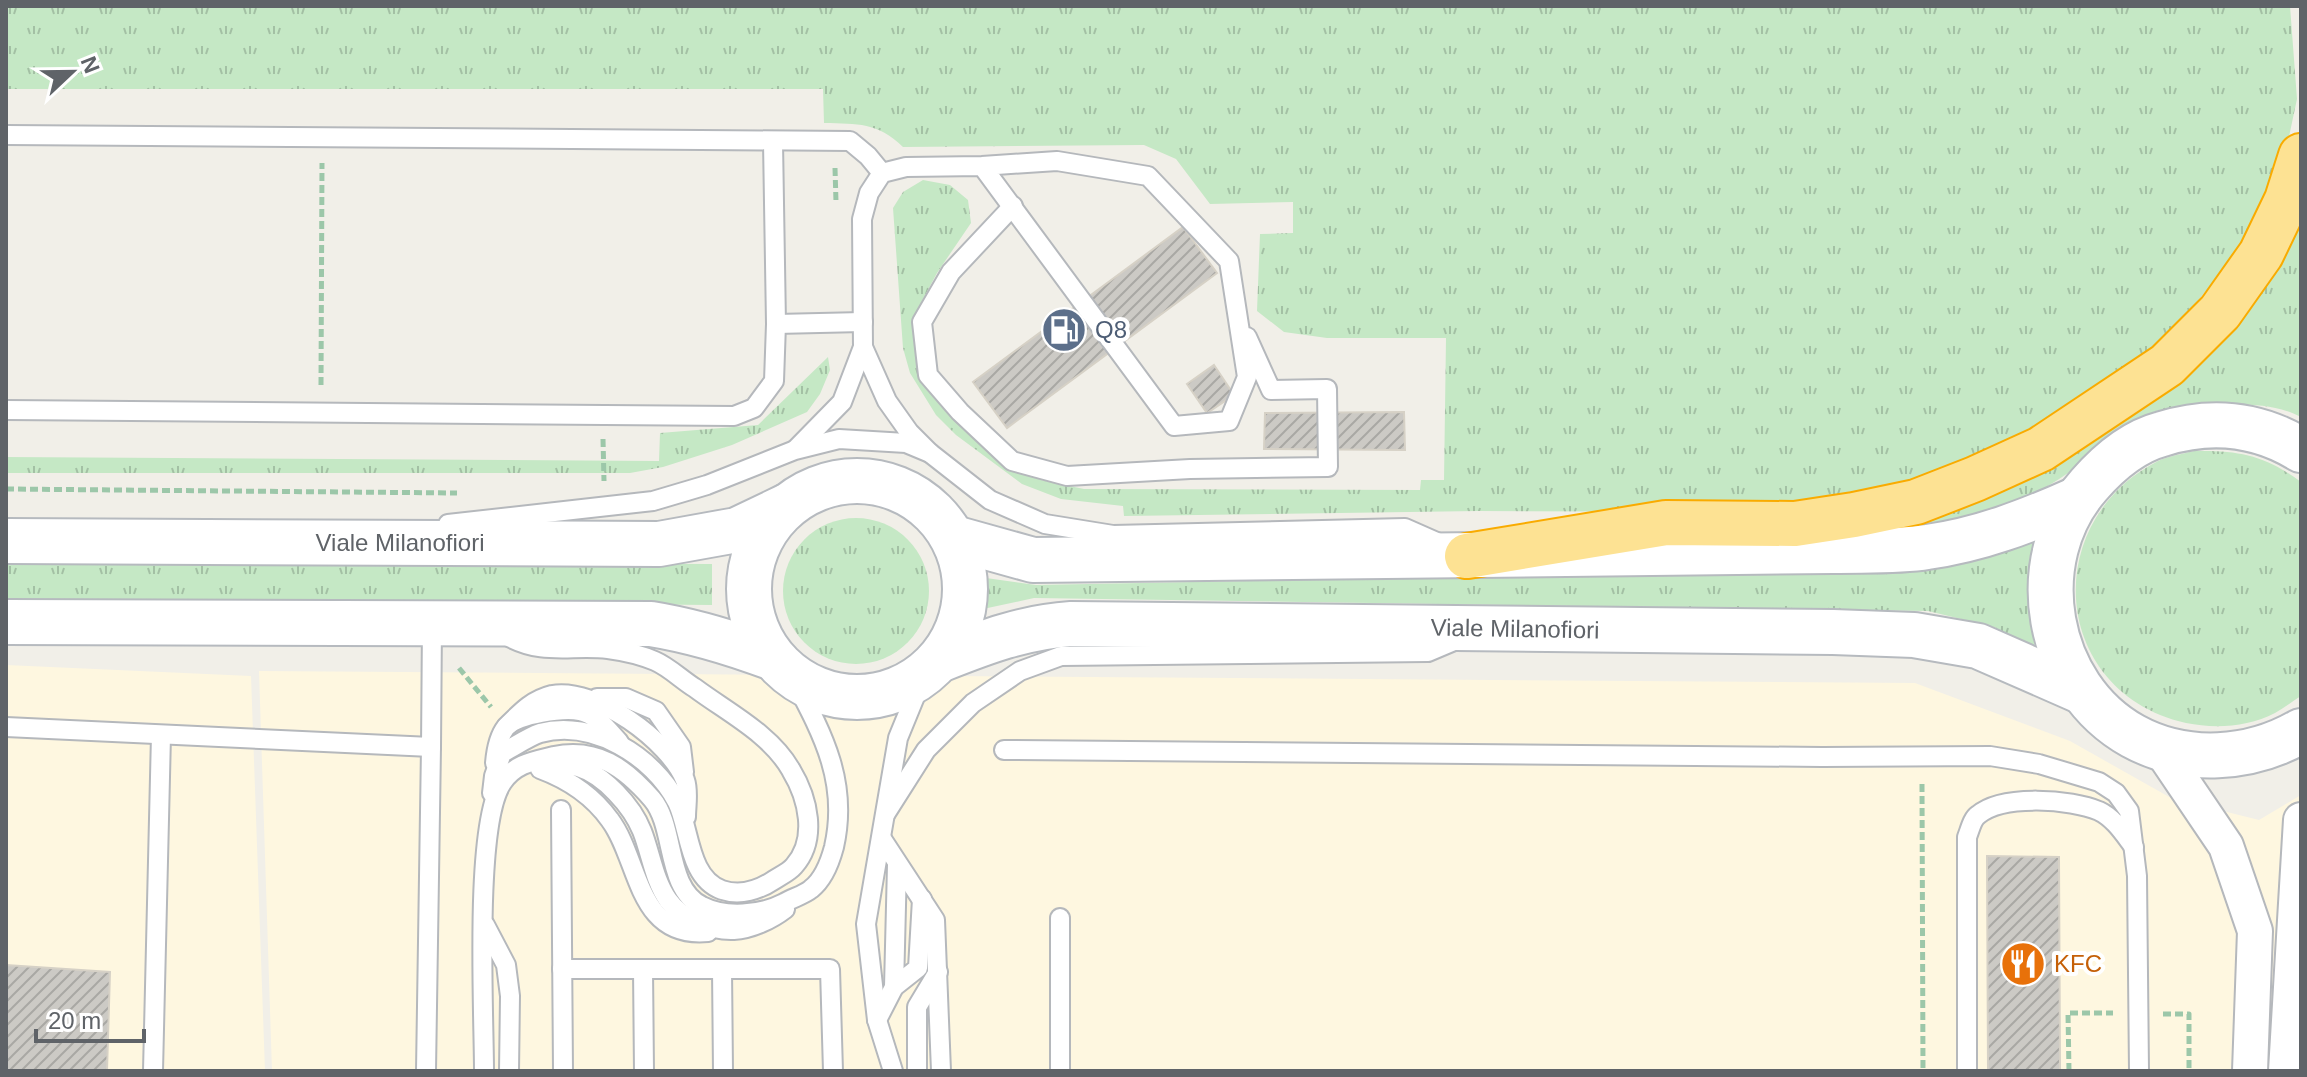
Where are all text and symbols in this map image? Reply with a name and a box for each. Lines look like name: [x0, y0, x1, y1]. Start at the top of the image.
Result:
north arrow: [32, 32, 112, 112]
text: N: [76, 53, 105, 77]
fuel station icon: Q8: [1040, 306, 1088, 354]
place label: Q8: [1095, 316, 1127, 343]
street label: Viale Milanofiori: [316, 529, 484, 556]
street label: Viale Milanofiori: [1430, 614, 1600, 643]
restaurant icon: KFC: [1999, 940, 2047, 988]
place label: KFC: [2054, 950, 2102, 977]
scale bar: [36, 993, 144, 1043]
text: 20 m: [48, 1007, 101, 1034]

